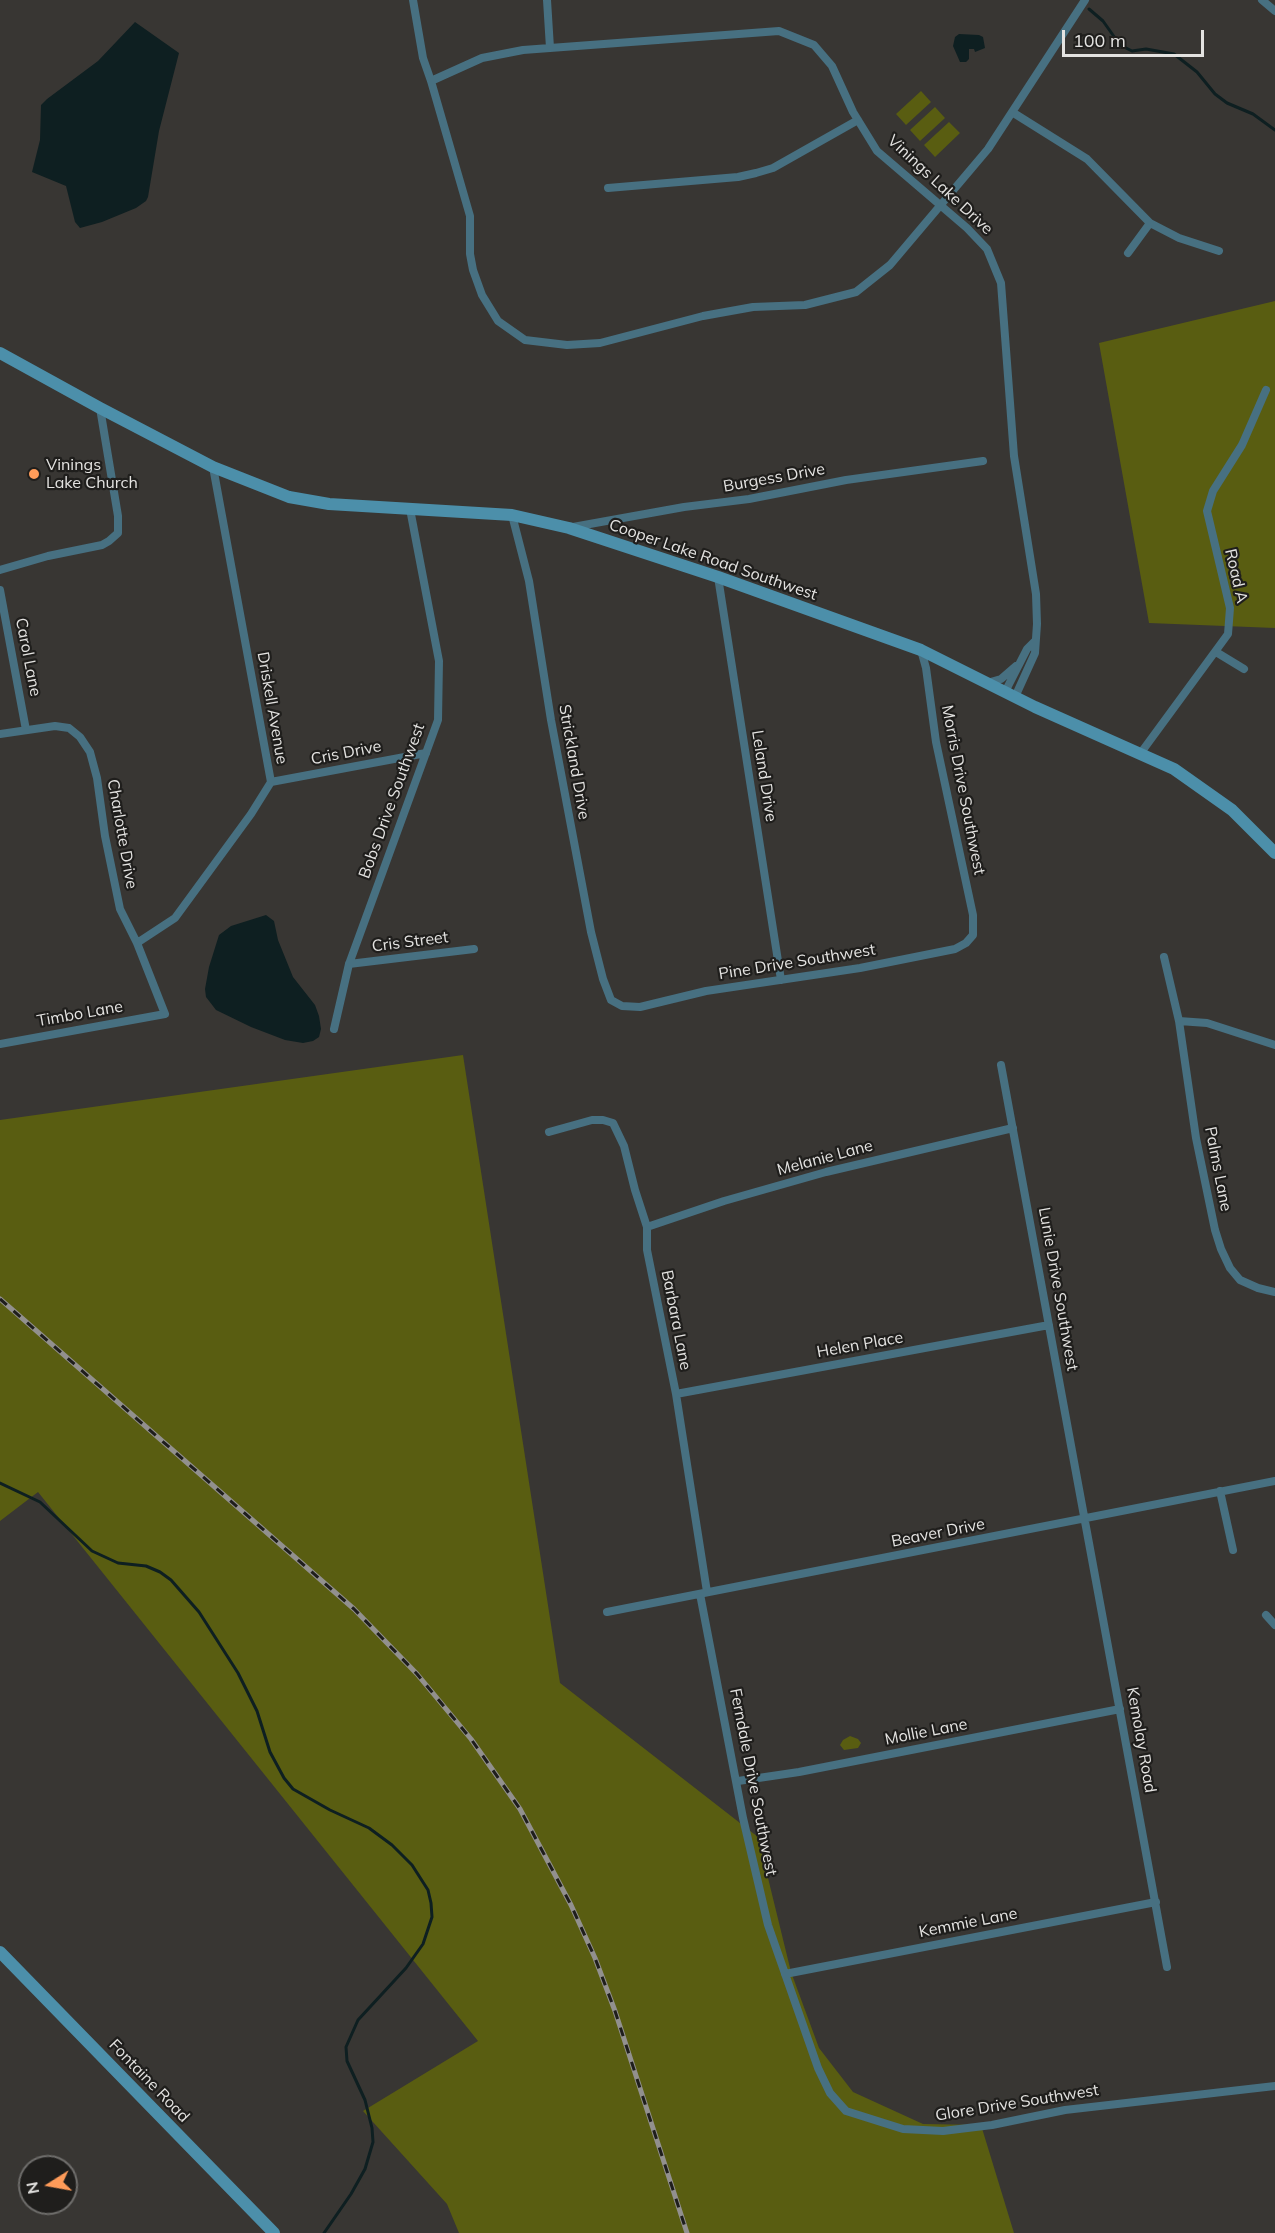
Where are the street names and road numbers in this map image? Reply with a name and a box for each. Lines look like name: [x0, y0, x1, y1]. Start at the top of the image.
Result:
street label: Vinings Lake Drive: [883, 131, 997, 239]
street label: Burgess Drive: [722, 460, 826, 496]
street label: Cooper Lake Road Southwest: [606, 515, 820, 605]
street label: Road A: [1220, 547, 1252, 605]
street label: Carol Lane: [11, 616, 45, 698]
street label: Driskell Avenue: [253, 650, 291, 766]
street label: Strickland Drive: [554, 703, 594, 821]
street label: Morris Drive Southwest: [937, 704, 989, 876]
street label: Bobs Drive Southwest: [355, 721, 429, 881]
street label: Leland Drive: [747, 729, 781, 823]
street label: Cris Drive: [309, 737, 383, 769]
street label: Charlotte Drive: [103, 778, 141, 890]
street label: Cris Street: [371, 928, 449, 956]
street label: Pine Drive Southwest: [717, 940, 877, 984]
street label: Timbo Lane: [36, 997, 124, 1031]
street label: Palms Lane: [1200, 1125, 1236, 1213]
street label: Melanie Lane: [775, 1136, 875, 1180]
street label: Lunie Drive Southwest: [1034, 1206, 1082, 1372]
street label: Barbara Lane: [657, 1268, 695, 1372]
street label: Helen Place: [815, 1328, 905, 1362]
street label: Beaver Drive: [890, 1515, 986, 1551]
street label: Kemolay Road: [1122, 1686, 1160, 1794]
street label: Ferndale Drive Southwest: [725, 1687, 781, 1877]
street label: Mollie Lane: [883, 1715, 969, 1749]
street label: Kemmie Lane: [917, 1904, 1019, 1942]
street label: Fontaine Road: [105, 2036, 193, 2126]
street label: Glore Drive Southwest: [934, 2081, 1100, 2125]

